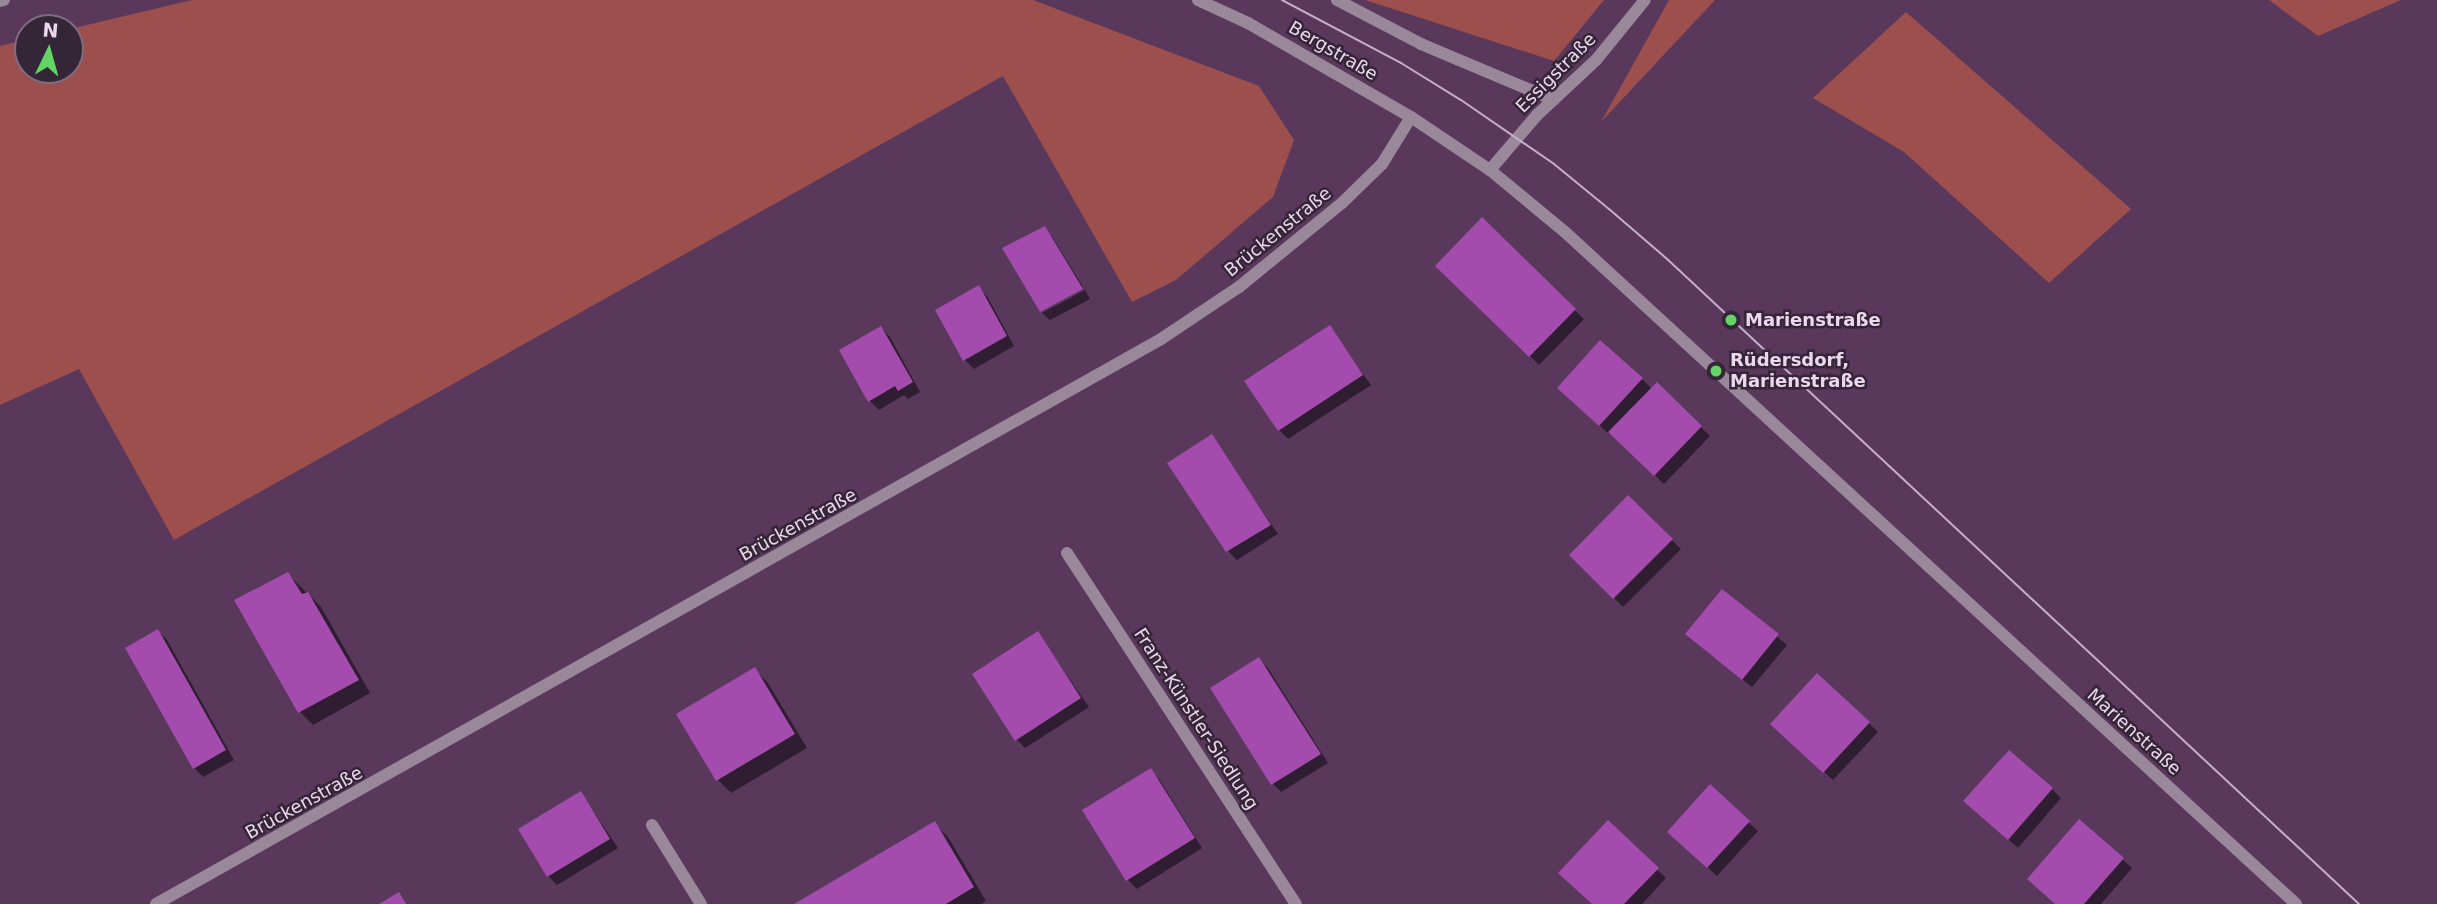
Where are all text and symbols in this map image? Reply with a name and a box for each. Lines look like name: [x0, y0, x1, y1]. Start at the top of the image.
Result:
north arrow: [14, 14, 84, 84]
street label: Bergstraße: [1285, 17, 1381, 85]
text: N: [42, 18, 60, 42]
street label: Essigstraße: [1512, 29, 1600, 117]
street label: Brückenstraße: [1220, 183, 1336, 281]
place label: Marienstraße: [1745, 309, 1881, 331]
marker: Marienstraße: [1723, 312, 1739, 328]
place label: Rüdersdorf, Marienstraße: [1730, 350, 1866, 392]
marker: Rüdersdorf, Marienstraße: [1708, 363, 1724, 379]
street label: Brückenstraße: [736, 484, 860, 566]
street label: Franz-Künstler-Siedlung: [1129, 624, 1263, 814]
street label: Marienstraße: [2083, 684, 2185, 780]
street label: Brückenstraße: [242, 762, 366, 844]

